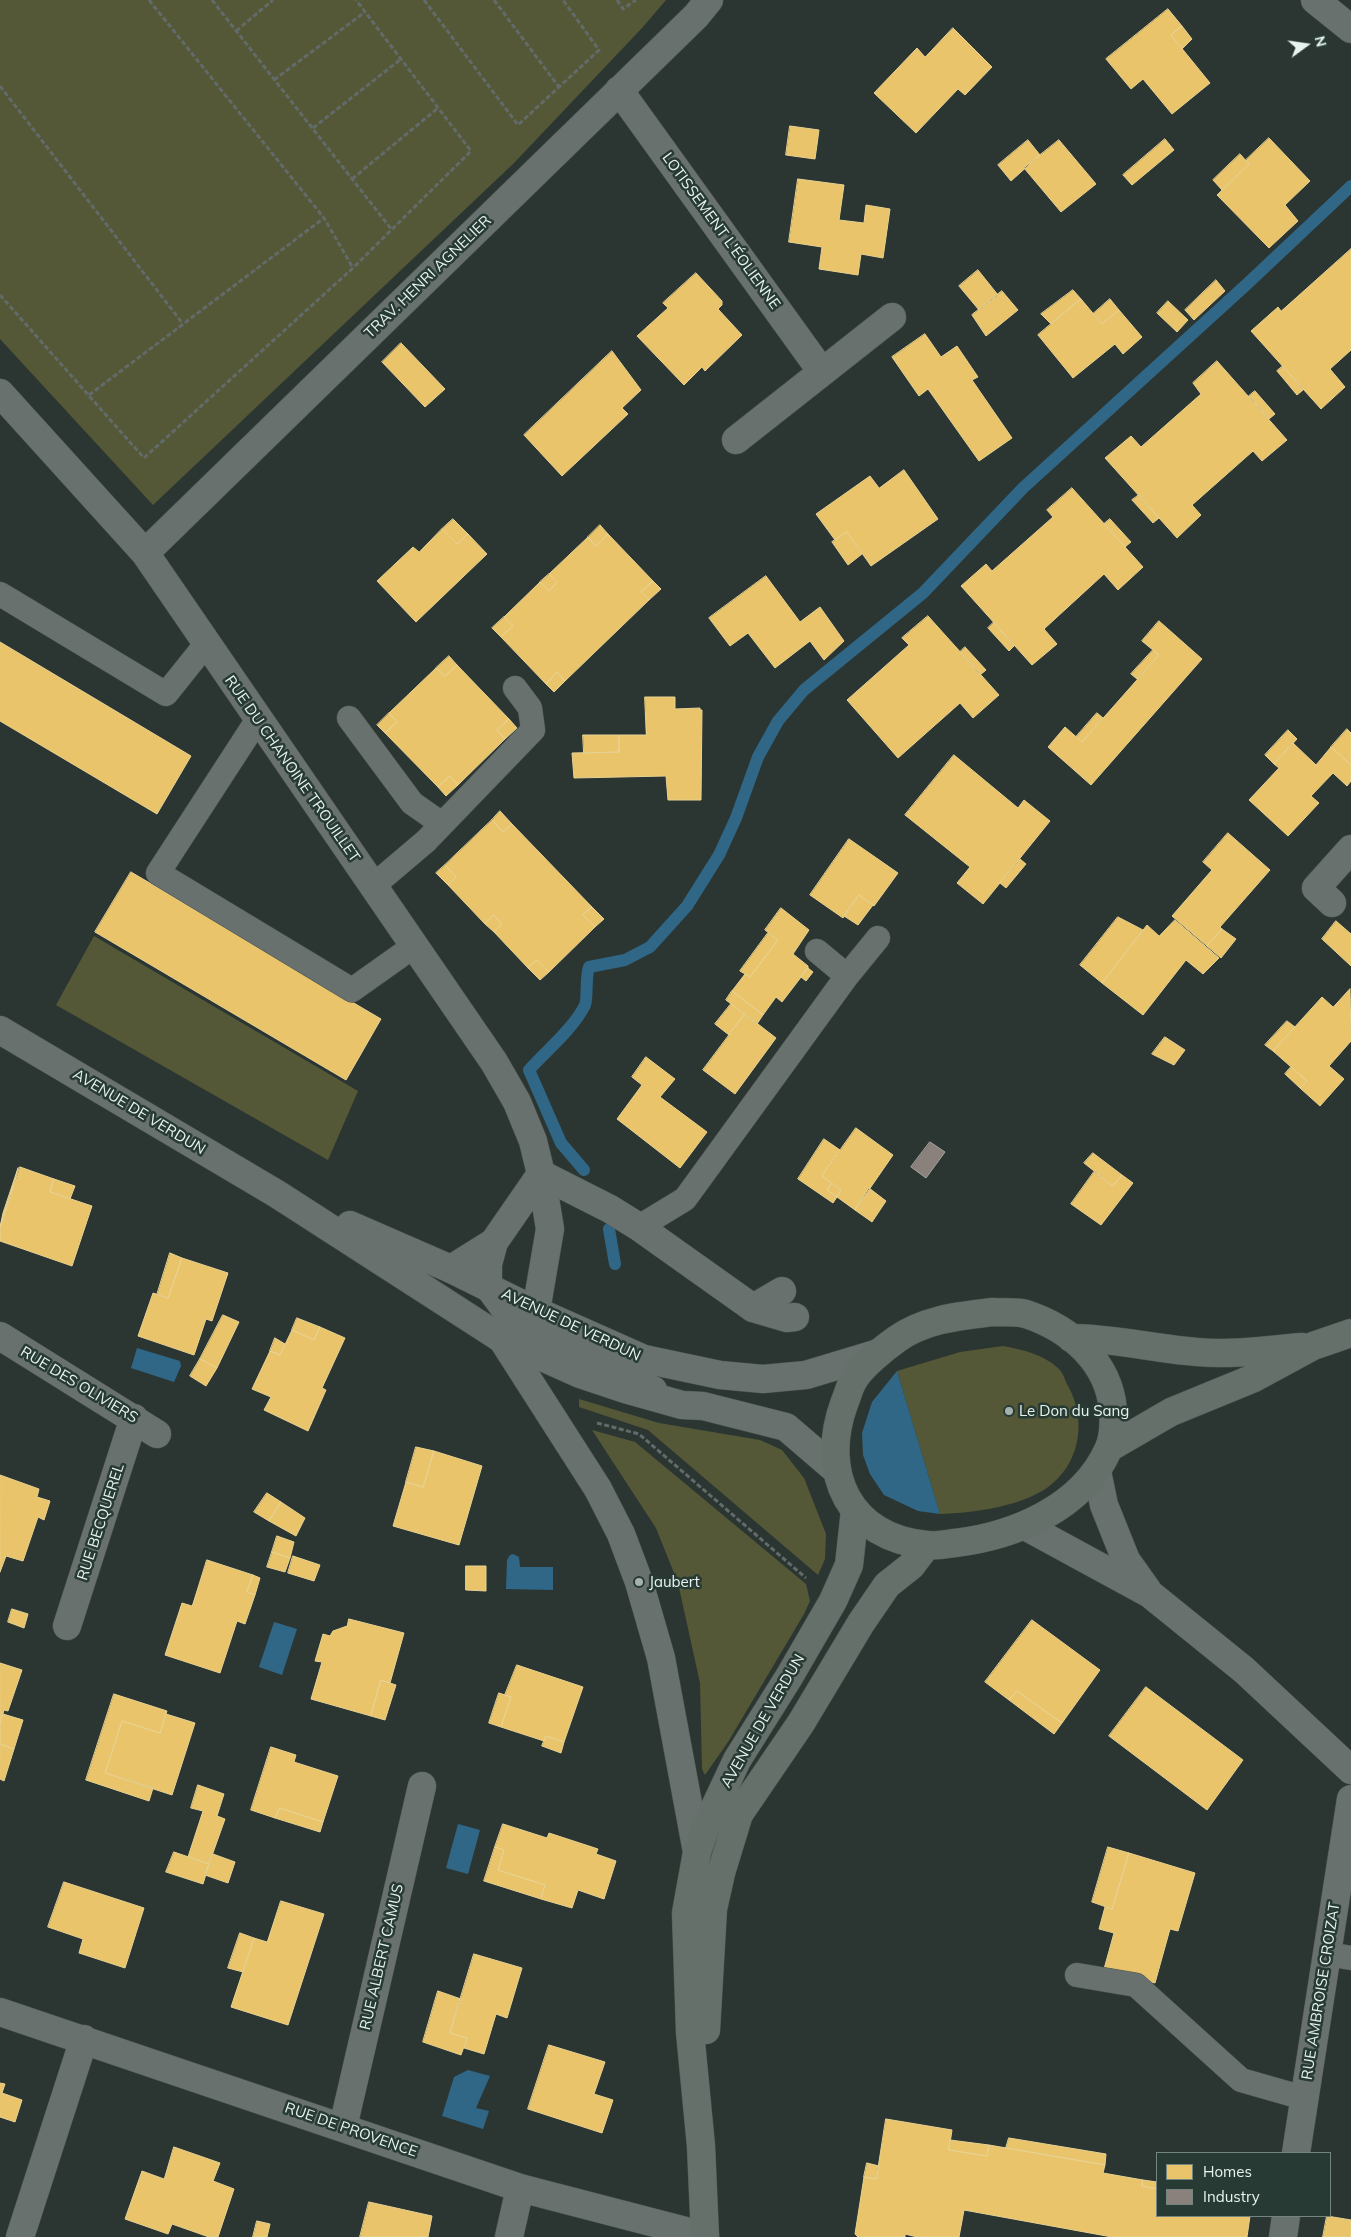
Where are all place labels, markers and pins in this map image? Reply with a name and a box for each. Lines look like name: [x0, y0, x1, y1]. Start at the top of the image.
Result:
place label: Le Don du Sang: [1019, 1402, 1129, 1420]
marker: Le Don du Sang: [1003, 1405, 1015, 1417]
place label: Jaubert: [649, 1573, 700, 1591]
marker: Jaubert: [633, 1576, 645, 1588]

